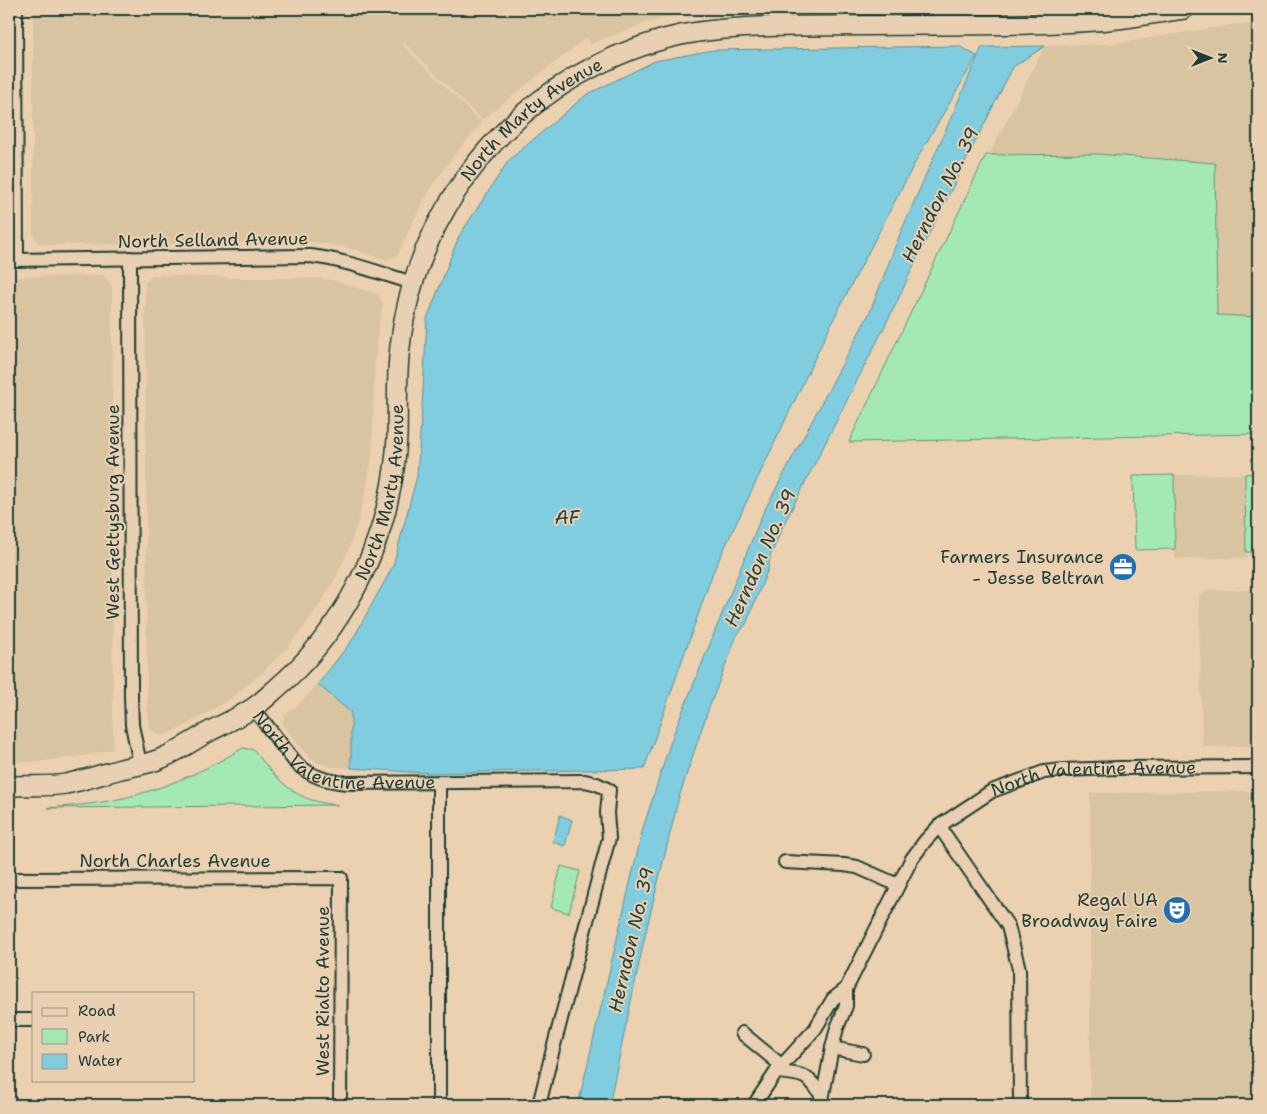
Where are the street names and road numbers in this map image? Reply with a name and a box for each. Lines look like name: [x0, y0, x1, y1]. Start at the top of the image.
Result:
street label: North Marty Avenue: [455, 52, 606, 186]
street label: North Selland Avenue: [117, 226, 309, 254]
street label: West Gettysburg Avenue: [101, 404, 125, 620]
street label: North Marty Avenue: [349, 404, 409, 584]
street label: North Valentine Avenue: [247, 705, 436, 795]
street label: North Valentine Avenue: [987, 755, 1196, 802]
street label: North Charles Avenue: [79, 849, 271, 873]
street label: West Rialto Avenue: [311, 906, 335, 1076]

